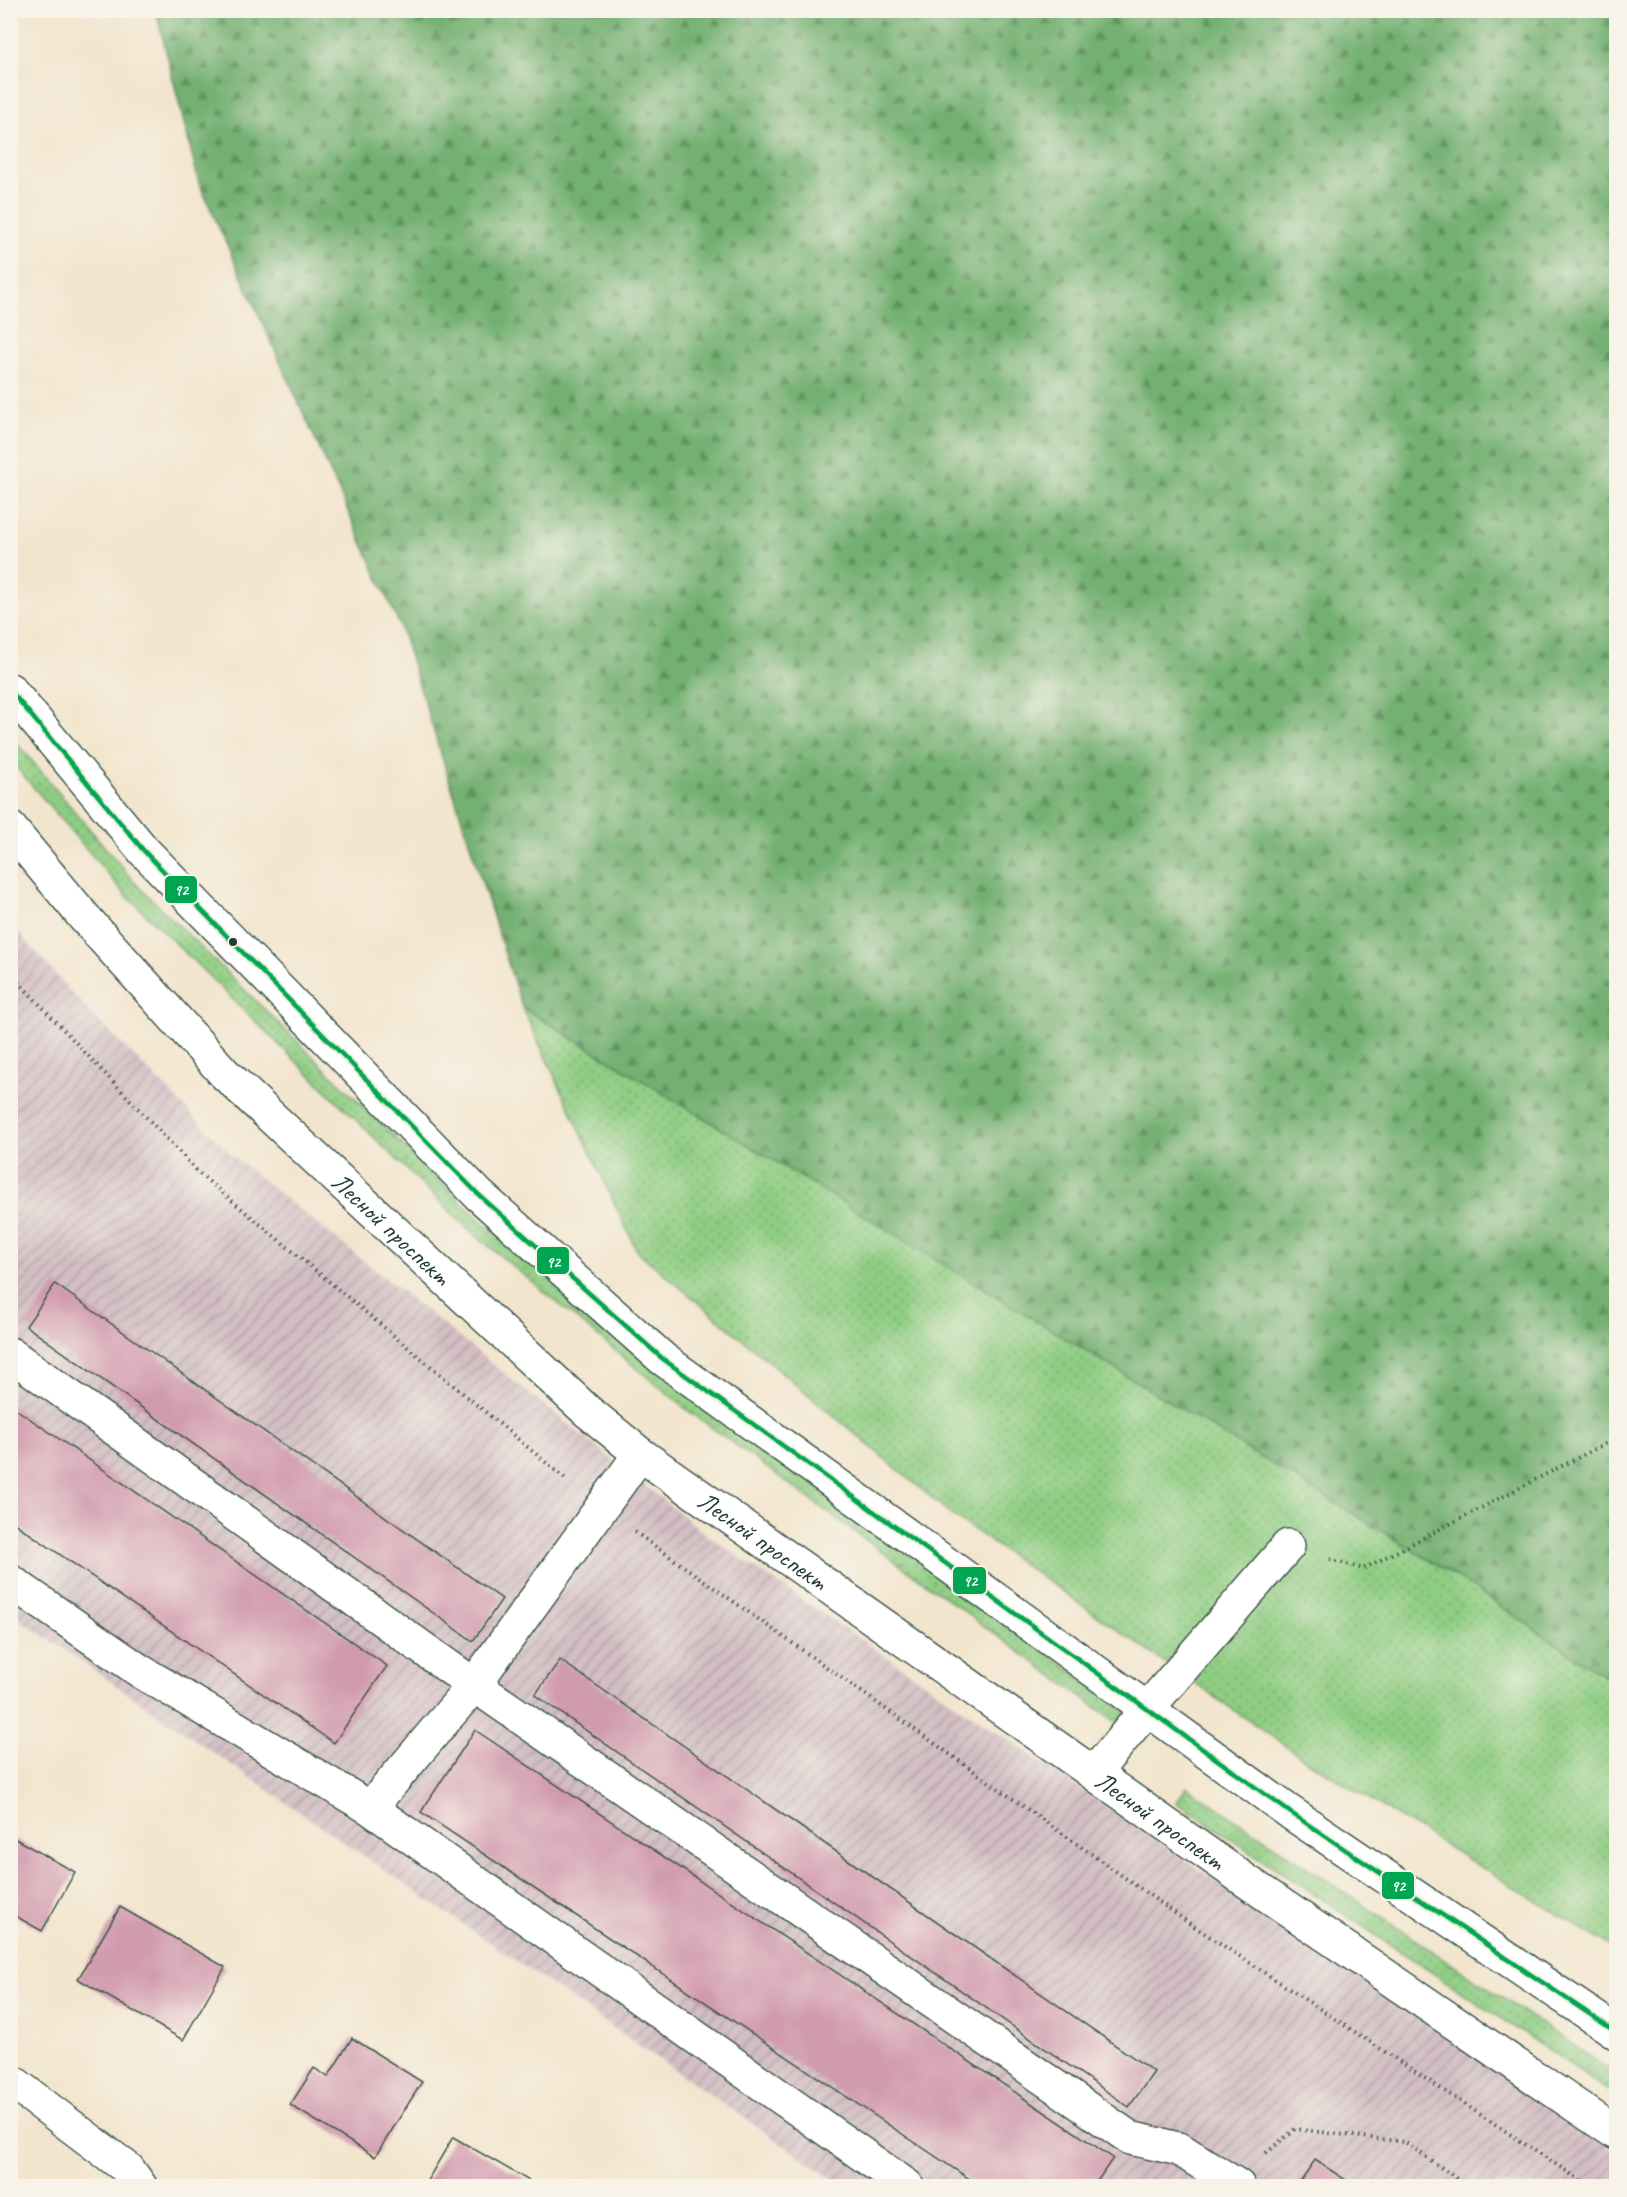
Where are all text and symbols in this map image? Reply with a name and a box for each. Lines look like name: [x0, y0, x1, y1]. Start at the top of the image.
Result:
line badge: 92: [164, 875, 198, 904]
text: 92: [174, 880, 190, 900]
unlabelled marker: [227, 936, 239, 948]
street label: Лесной проспект: [325, 1165, 459, 1293]
line badge: 92: [536, 1246, 570, 1275]
text: 92: [546, 1252, 562, 1272]
street label: Лесной проспект: [692, 1484, 835, 1598]
line badge: 92: [952, 1566, 987, 1595]
text: 92: [963, 1571, 979, 1591]
street label: Лесной проспект: [1089, 1763, 1233, 1878]
line badge: 92: [1381, 1871, 1415, 1900]
text: 92: [1391, 1876, 1407, 1896]

